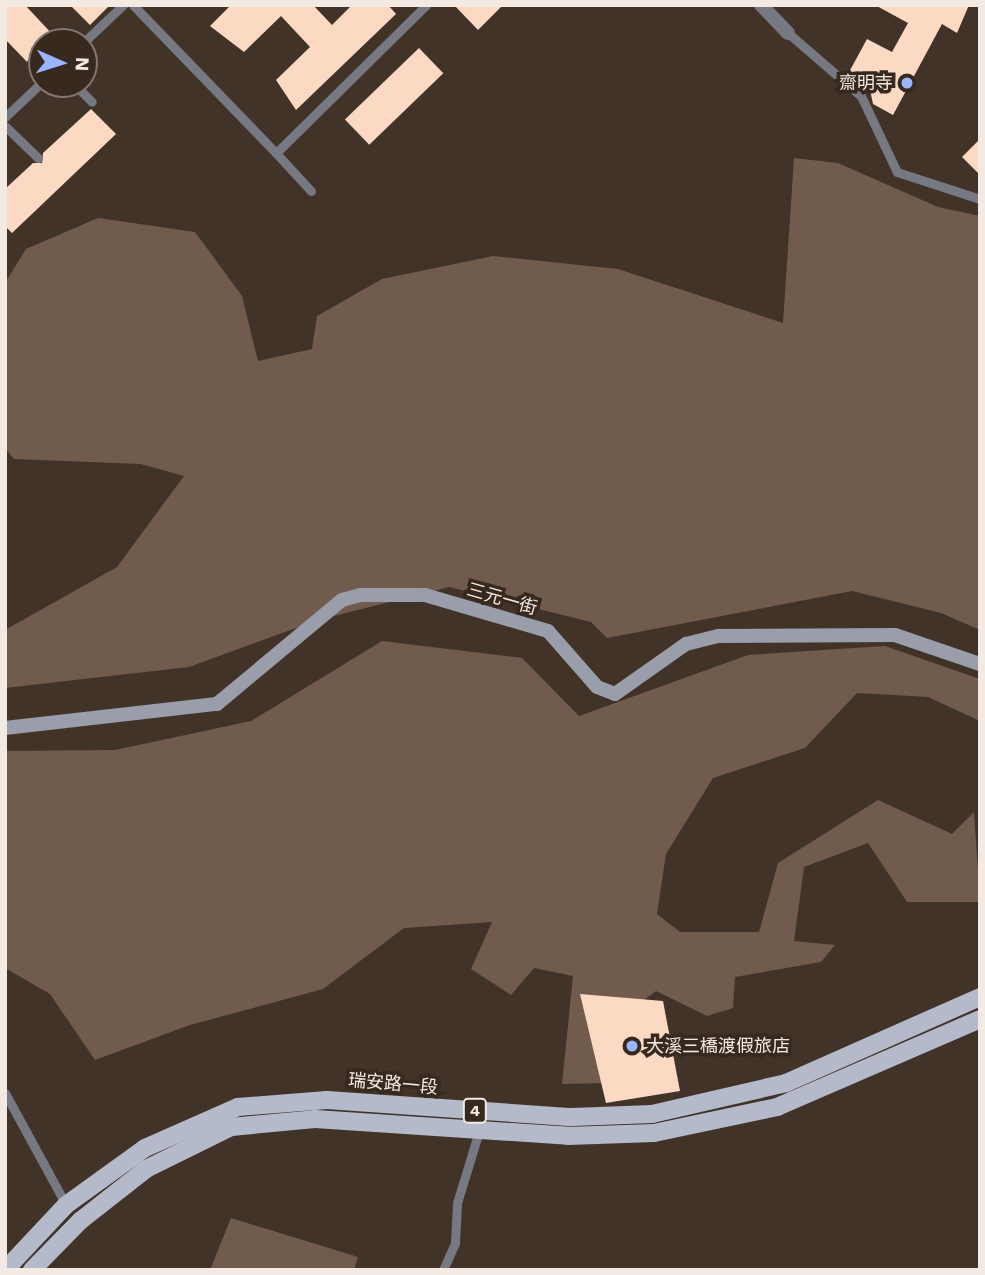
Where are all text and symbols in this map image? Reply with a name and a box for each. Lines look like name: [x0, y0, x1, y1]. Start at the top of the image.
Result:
north arrow: [28, 28, 98, 98]
text: N: [71, 56, 94, 72]
place label: 齋明寺: [839, 72, 893, 94]
marker: 齋明寺: [899, 75, 915, 91]
street label: 三元一街: [464, 579, 540, 619]
place label: 大溪三橋渡假旅店: [646, 1035, 790, 1057]
marker: 大溪三橋渡假旅店: [624, 1038, 640, 1054]
street label: 瑞安路一段: [347, 1069, 439, 1099]
road number: 4: [463, 1098, 487, 1124]

